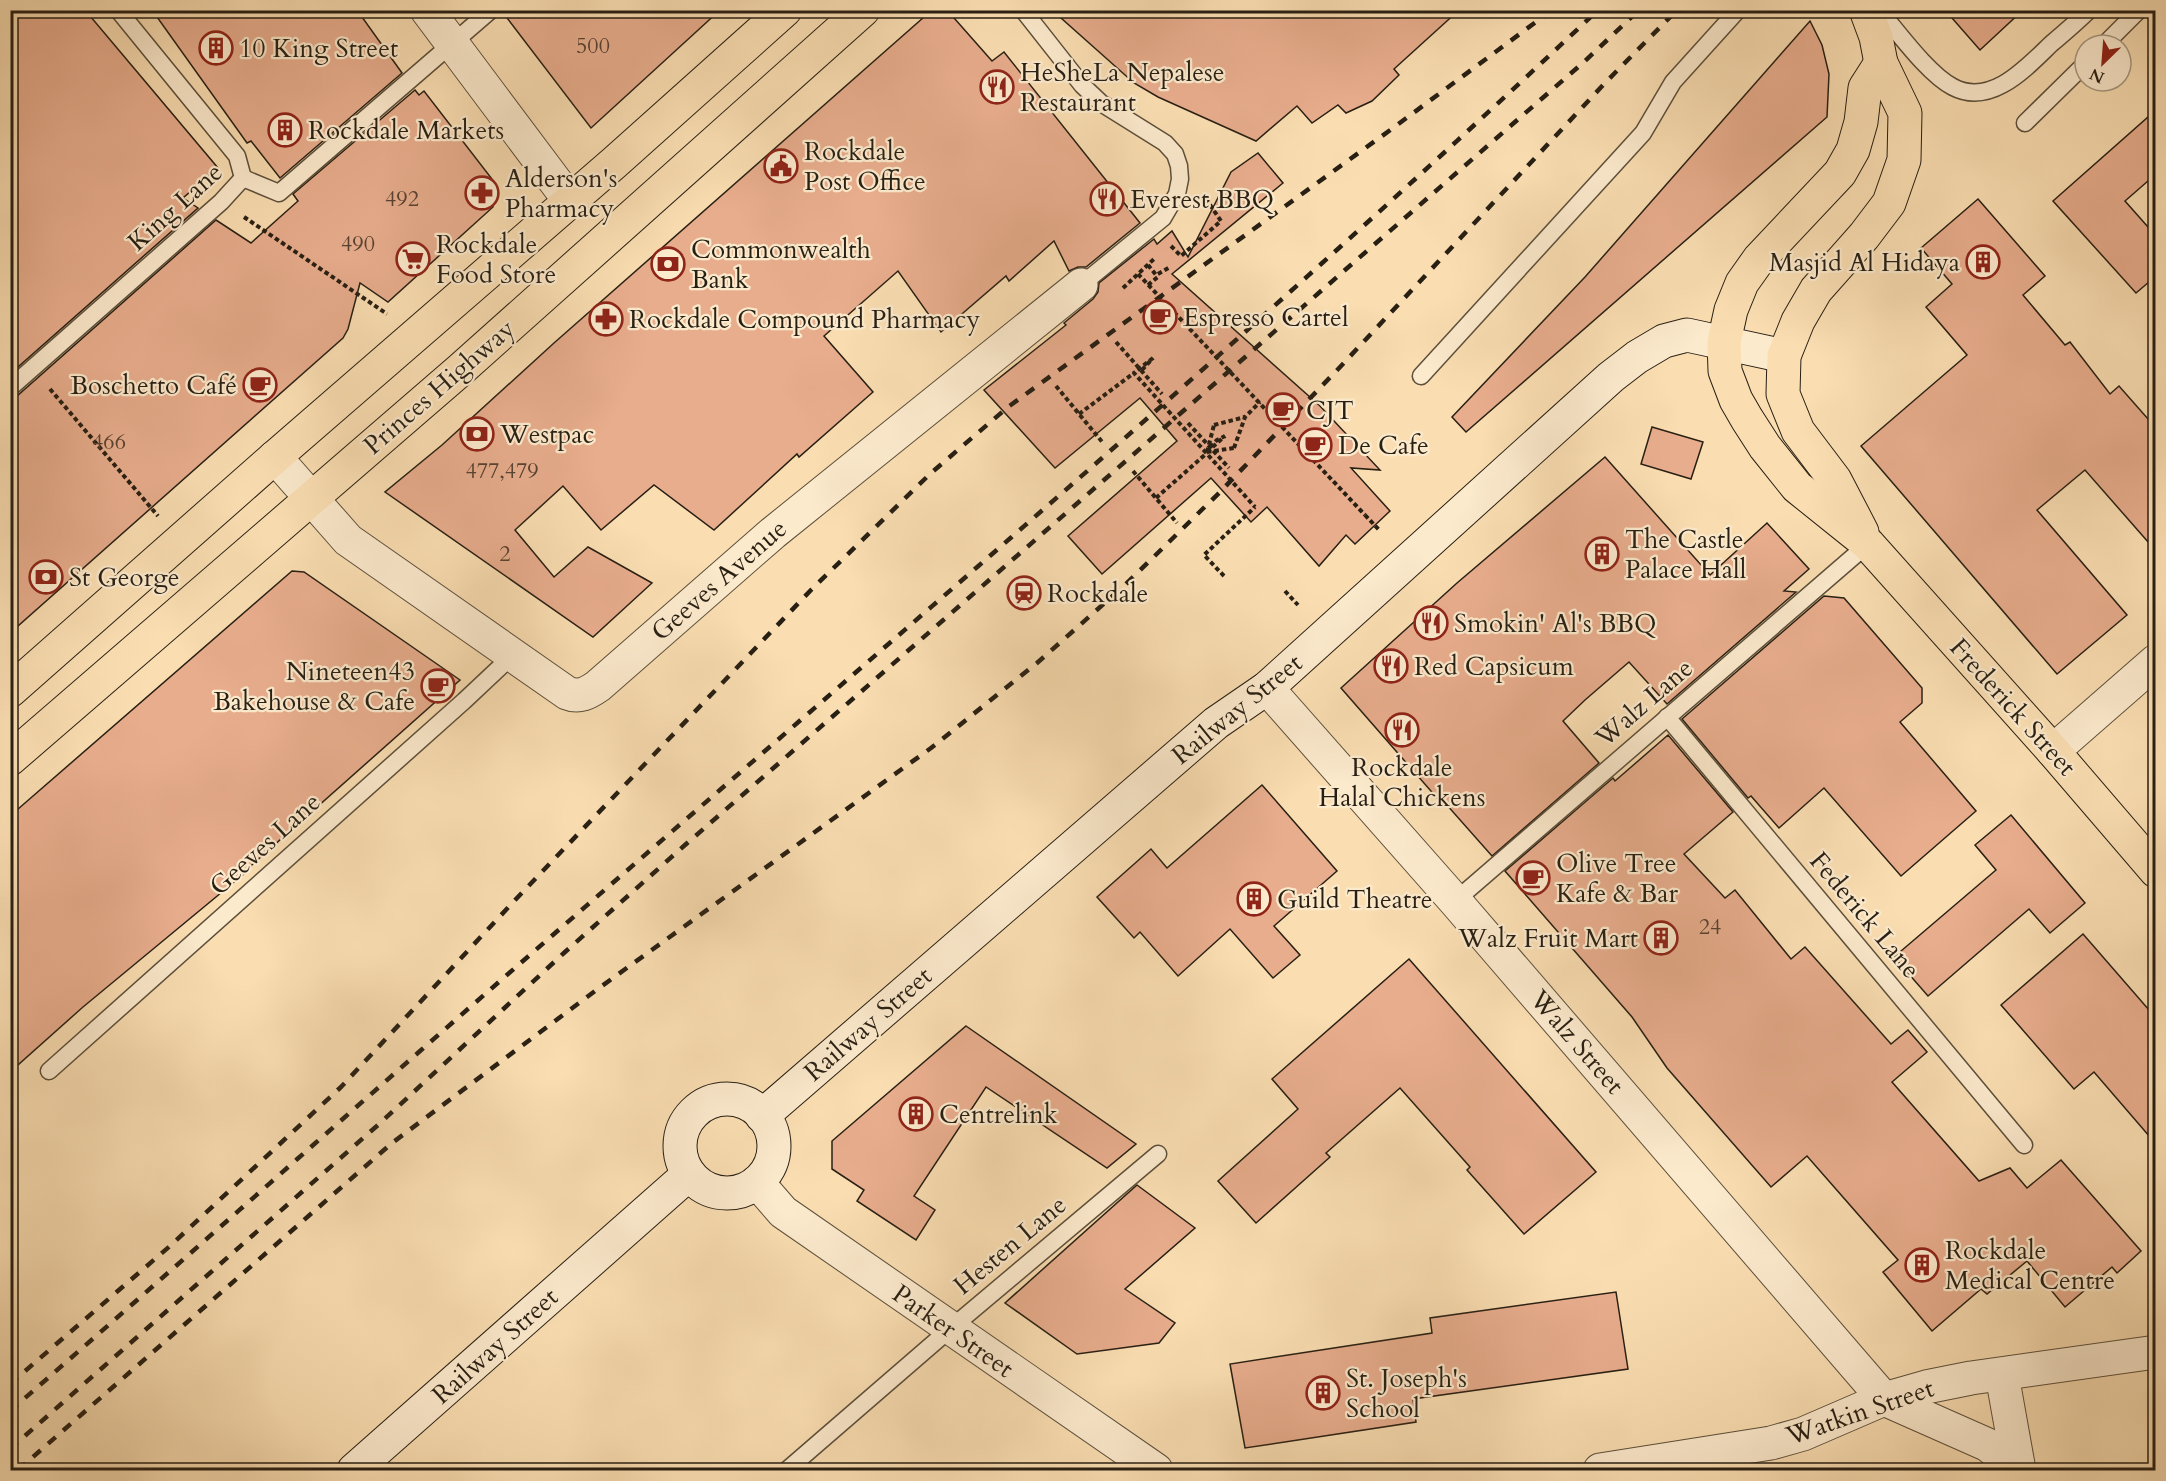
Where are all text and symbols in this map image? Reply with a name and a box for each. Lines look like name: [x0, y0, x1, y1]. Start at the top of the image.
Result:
building icon: 10 King Street: [198, 30, 234, 66]
place label: 10 King Street: [239, 31, 398, 66]
house number: 500: [576, 31, 610, 61]
north arrow: [2073, 33, 2133, 93]
place label: HeSheLa Nepalese Restaurant: [1020, 55, 1225, 120]
text: N: [2086, 63, 2108, 89]
restaurant icon: HeSheLa Nepalese Restaurant: [979, 69, 1015, 105]
building icon: Rockdale Markets: [267, 112, 303, 148]
place label: Rockdale Markets: [308, 113, 504, 148]
place label: Rockdale Post Office: [804, 134, 926, 199]
public building icon: Rockdale Post Office: [763, 148, 799, 184]
street label: King Lane: [120, 155, 230, 259]
place label: Alderson's Pharmacy: [505, 161, 617, 226]
pharmacy icon: Alderson's Pharmacy: [464, 175, 500, 211]
restaurant icon: Everest BBQ: [1089, 181, 1125, 217]
place label: Everest BBQ: [1130, 182, 1274, 217]
house number: 492: [385, 184, 419, 214]
place label: Rockdale Food Store: [436, 227, 556, 292]
house number: 490: [341, 229, 375, 259]
place label: Commonwealth Bank: [691, 232, 871, 297]
supermarket icon: Rockdale Food Store: [395, 241, 431, 277]
building icon: Masjid Al Hidaya: [1965, 244, 2001, 280]
place label: Masjid Al Hidaya: [1769, 245, 1960, 280]
bank icon: Commonwealth Bank: [650, 246, 686, 282]
cafe icon: Espresso Cartel: [1142, 299, 1178, 335]
place label: Espresso Cartel: [1183, 300, 1349, 335]
pharmacy icon: Rockdale Compound Pharmacy: [588, 301, 624, 337]
place label: Rockdale Compound Pharmacy: [629, 302, 980, 337]
street label: Princes Highway: [356, 311, 522, 463]
cafe icon: Boschetto Café: [242, 367, 278, 403]
place label: Boschetto Café: [70, 368, 237, 403]
cafe icon: CJT: [1265, 392, 1301, 428]
place label: CJT: [1306, 393, 1354, 428]
bank icon: Westpac: [459, 416, 495, 452]
place label: Westpac: [499, 417, 594, 452]
house number: 466: [92, 427, 126, 457]
cafe icon: De Cafe: [1297, 427, 1333, 463]
place label: De Cafe: [1338, 428, 1429, 463]
house number: 477,479: [465, 456, 539, 486]
street label: Geeves Avenue: [644, 511, 794, 649]
place label: The Castle Palace Hall: [1625, 522, 1747, 587]
building icon: The Castle Palace Hall: [1584, 536, 1620, 572]
house number: 2: [499, 539, 511, 569]
bank icon: St George: [28, 559, 64, 595]
place label: St George: [69, 560, 180, 595]
station icon: Rockdale: [1006, 575, 1042, 611]
place label: Rockdale: [1047, 576, 1148, 611]
restaurant icon: Smokin' Al's BBQ: [1413, 605, 1449, 641]
place label: Smokin' Al's BBQ: [1454, 606, 1656, 641]
street label: Frederick Street: [1942, 631, 2084, 783]
street label: Railway Street: [1164, 646, 1310, 772]
restaurant icon: Red Capsicum: [1373, 648, 1409, 684]
place label: Red Capsicum: [1414, 649, 1574, 684]
street label: Walz Lane: [1587, 651, 1700, 756]
place label: Nineteen43 Bakehouse & Cafe: [213, 654, 415, 719]
cafe icon: Nineteen43 Bakehouse & Cafe: [420, 668, 456, 704]
restaurant icon: Rockdale Halal Chickens: [1384, 712, 1420, 748]
place label: Rockdale Halal Chickens: [1319, 750, 1485, 815]
street label: Geeves Lane: [202, 785, 328, 903]
street label: Federick Lane: [1802, 844, 1928, 986]
place label: Olive Tree Kafe & Bar: [1556, 846, 1679, 911]
cafe icon: Olive Tree Kafe & Bar: [1515, 860, 1551, 896]
building icon: Guild Theatre: [1236, 881, 1272, 917]
place label: Guild Theatre: [1277, 882, 1432, 917]
house number: 24: [1699, 912, 1721, 942]
building icon: Walz Fruit Mart: [1643, 920, 1679, 956]
place label: Walz Fruit Mart: [1457, 921, 1638, 956]
street label: Railway Street: [797, 959, 939, 1089]
street label: Walz Street: [1521, 982, 1632, 1102]
building icon: Centrelink: [898, 1096, 934, 1132]
place label: Centrelink: [939, 1097, 1058, 1132]
street label: Hesten Lane: [946, 1187, 1074, 1303]
place label: Rockdale Medical Centre: [1945, 1233, 2115, 1298]
building icon: Rockdale Medical Centre: [1904, 1247, 1940, 1283]
street label: Parker Street: [885, 1276, 1021, 1386]
street label: Railway Street: [424, 1280, 566, 1412]
place label: St. Joseph's School: [1346, 1361, 1467, 1426]
street label: Watkin Street: [1781, 1370, 1938, 1454]
building icon: St. Joseph's School: [1305, 1375, 1341, 1411]

